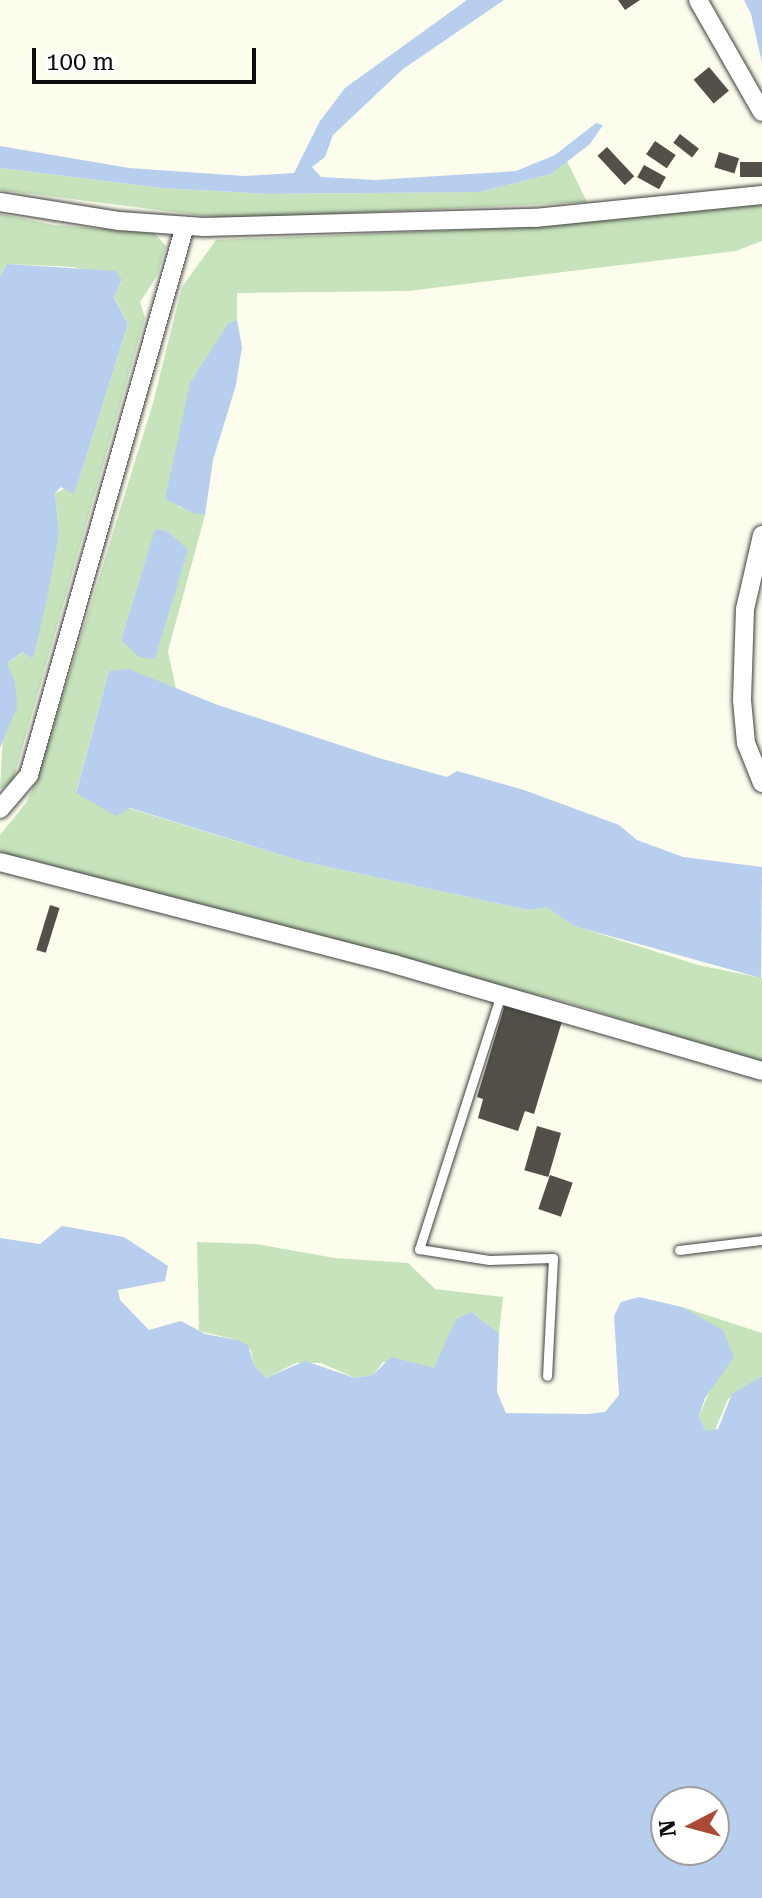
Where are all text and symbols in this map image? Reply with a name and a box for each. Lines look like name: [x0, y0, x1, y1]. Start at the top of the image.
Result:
scale bar: [36, 32, 260, 82]
text: 100 m: [46, 48, 114, 76]
north arrow: [650, 1786, 730, 1866]
text: N: [654, 1819, 681, 1838]

